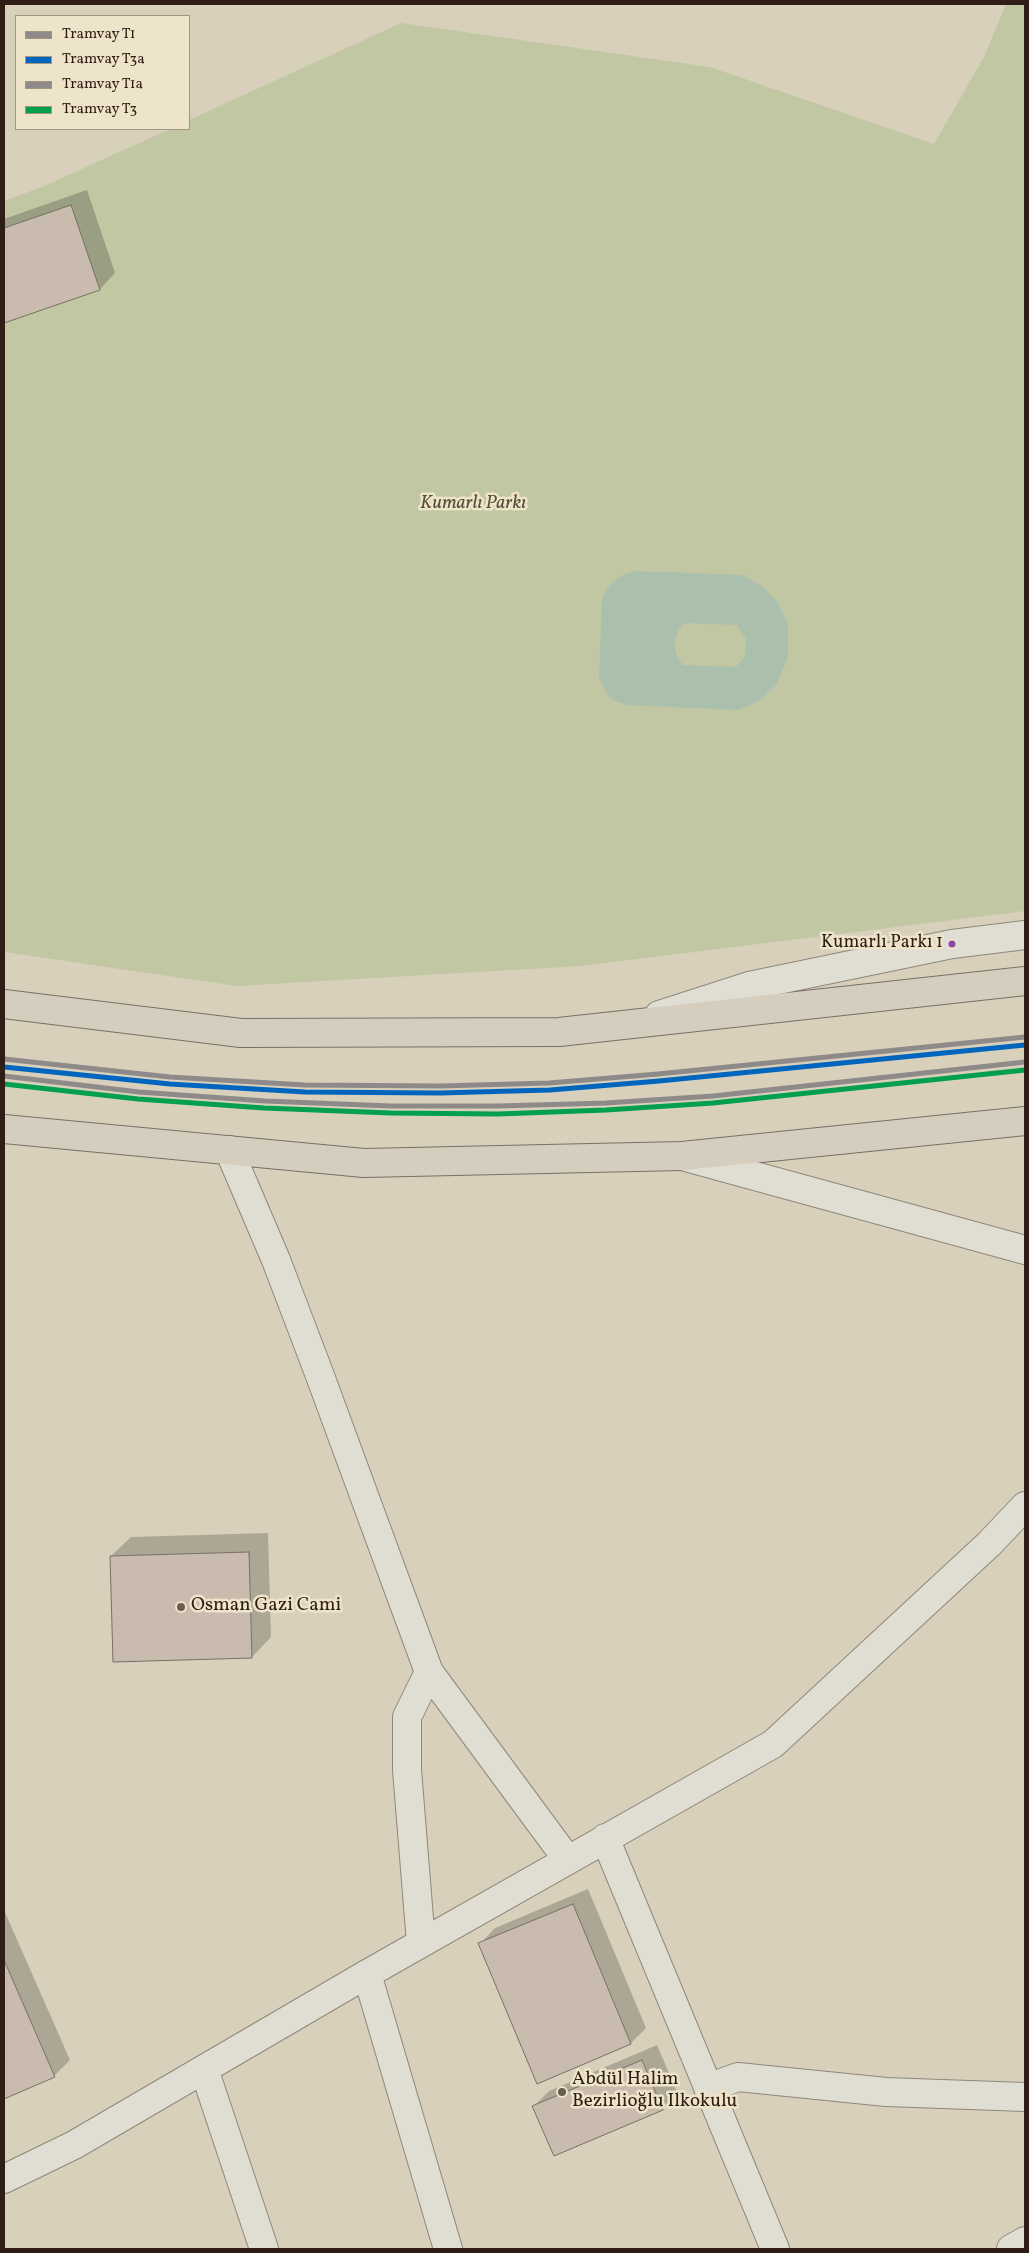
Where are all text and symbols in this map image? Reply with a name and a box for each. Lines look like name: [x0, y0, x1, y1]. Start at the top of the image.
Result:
legend: [15, 15, 190, 130]
text: Tramvay T1: [62, 24, 135, 45]
text: Tramvay T3a: [62, 49, 145, 70]
text: Tramvay T1a: [62, 74, 143, 95]
text: Tramvay T3: [62, 99, 137, 120]
park label: Kumarlı Parkı: [420, 494, 526, 516]
place label: Kumarlı Parkı 1: [821, 933, 943, 955]
marker: Kumarlı Parkı 1: [947, 939, 957, 949]
place label: Osman Gazi Cami: [191, 1596, 341, 1618]
marker: Osman Gazi Cami: [175, 1601, 187, 1613]
place label: Abdül Halim Bezirlioğlu Ilkokulu: [572, 2070, 737, 2114]
marker: Abdül Halim Bezirlioğlu Ilkokulu: [556, 2086, 568, 2098]

